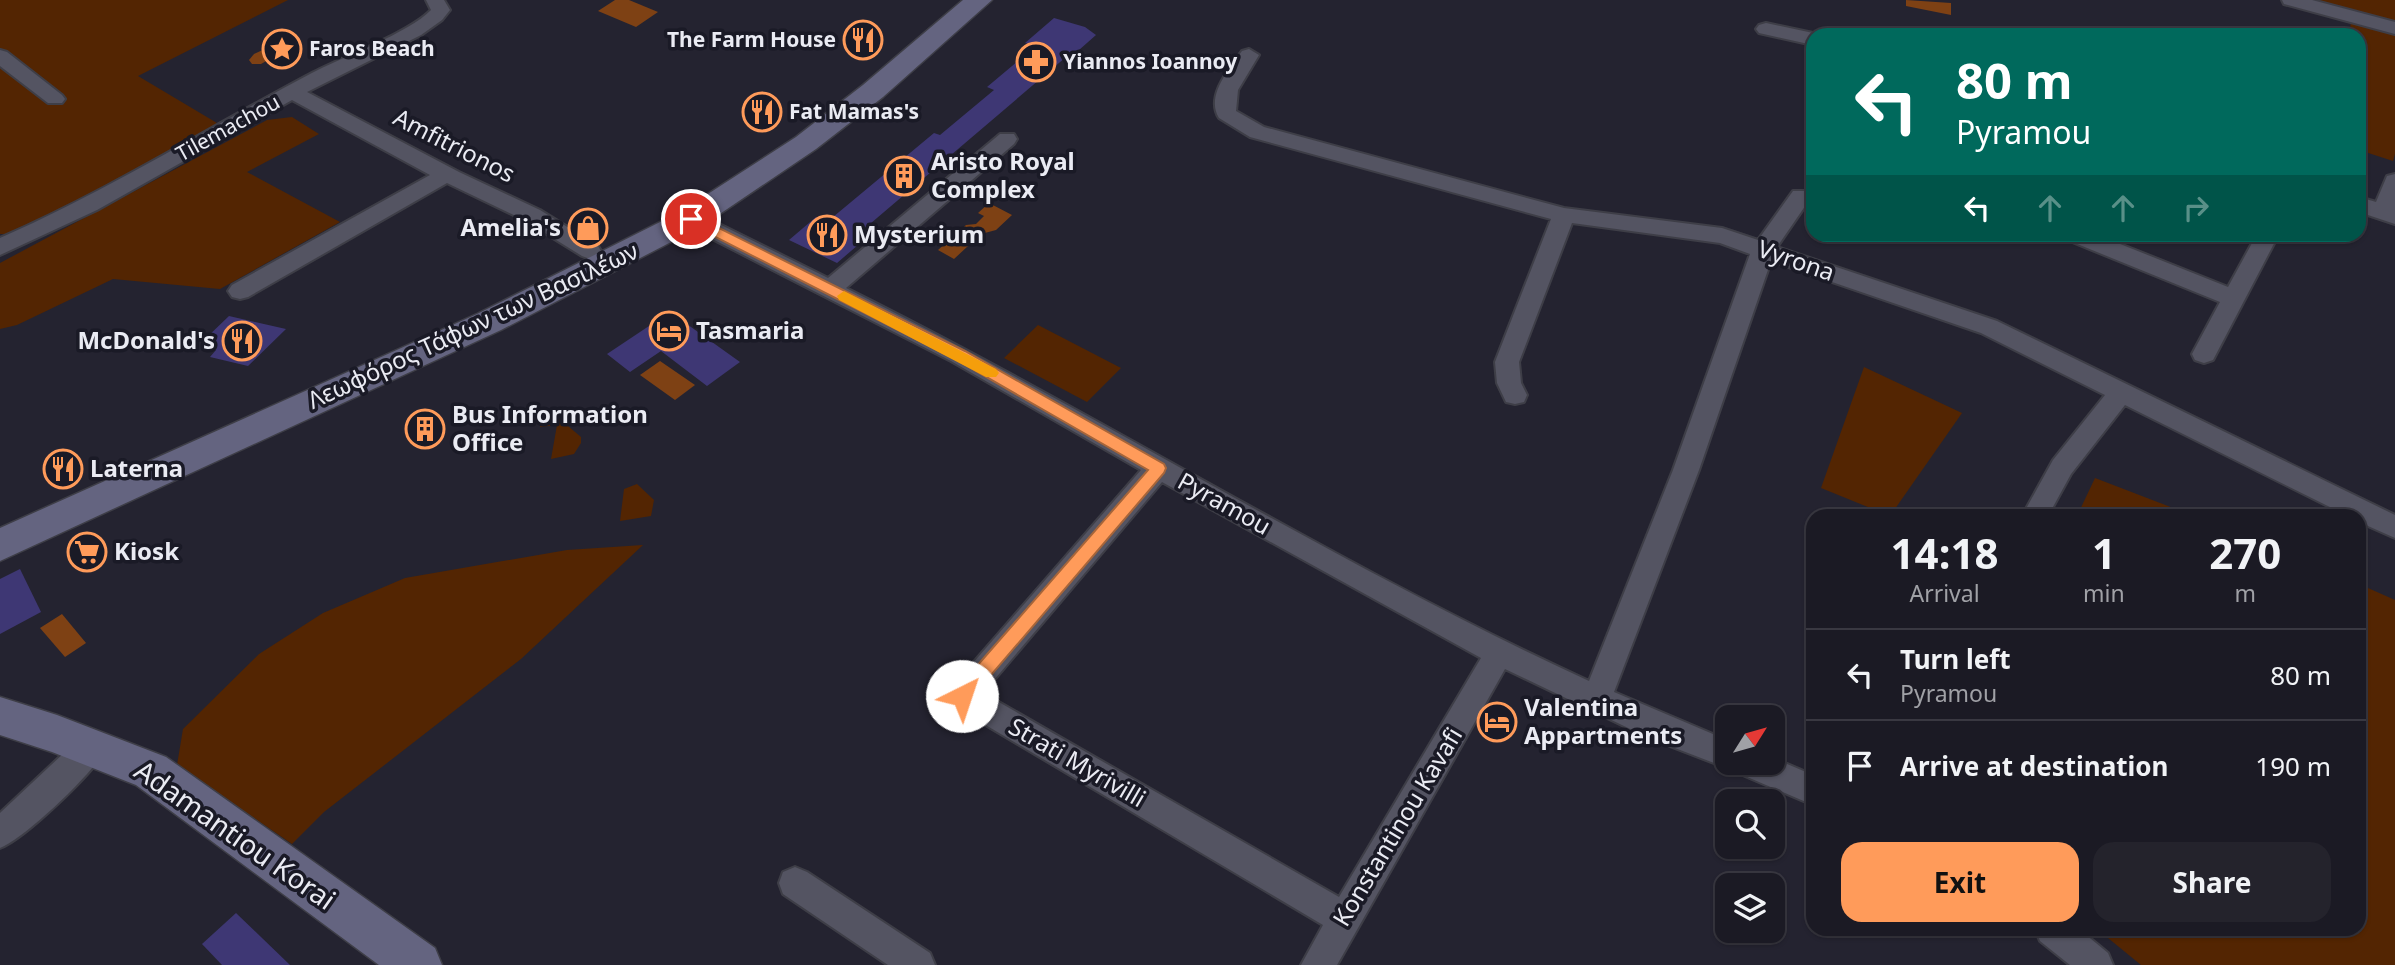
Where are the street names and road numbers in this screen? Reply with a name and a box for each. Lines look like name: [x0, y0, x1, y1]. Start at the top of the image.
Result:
street label: Tilemachou: [171, 87, 284, 167]
street label: Amfitrionos: [388, 100, 521, 189]
street label: Vyrona: [1754, 231, 1839, 288]
street label: Λεωφόρος Τάφων των Βασιλέων: [302, 233, 643, 416]
street label: Pyramou: [1172, 464, 1277, 542]
street label: Strati Myrivilli: [1003, 709, 1152, 814]
street label: Konstantinou Kavafi: [1324, 721, 1469, 932]
street label: Adamantiou Korai: [128, 751, 344, 918]

